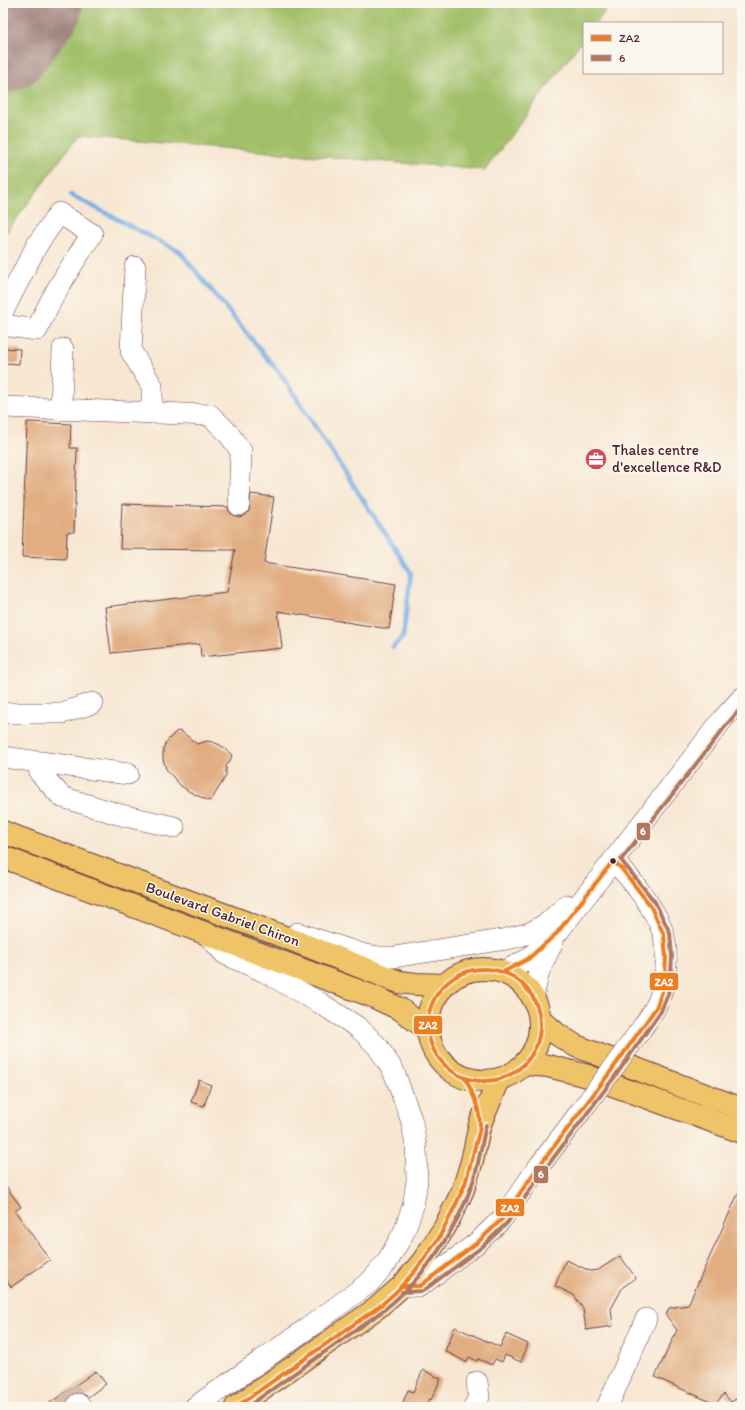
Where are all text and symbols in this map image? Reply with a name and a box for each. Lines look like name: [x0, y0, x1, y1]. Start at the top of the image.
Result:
legend: [583, 22, 723, 74]
text: ZA2: [619, 31, 641, 45]
text: 6: [619, 51, 625, 65]
place label: Thales centre d'excellence R&D: [612, 441, 722, 476]
office icon: Thales centre d'excellence R&D: [583, 446, 609, 472]
line badge: 6: [636, 822, 651, 841]
text: 6: [640, 825, 646, 838]
unlabelled marker: [608, 856, 618, 866]
street label: Boulevard Gabriel Chiron: [143, 878, 303, 950]
line badge: ZA2: [649, 972, 679, 991]
text: ZA2: [654, 976, 674, 989]
line badge: ZA2: [413, 1015, 443, 1035]
text: ZA2: [418, 1019, 438, 1032]
line badge: 6: [533, 1165, 549, 1184]
text: 6: [538, 1168, 544, 1181]
line badge: ZA2: [495, 1198, 525, 1217]
text: ZA2: [500, 1202, 520, 1215]

